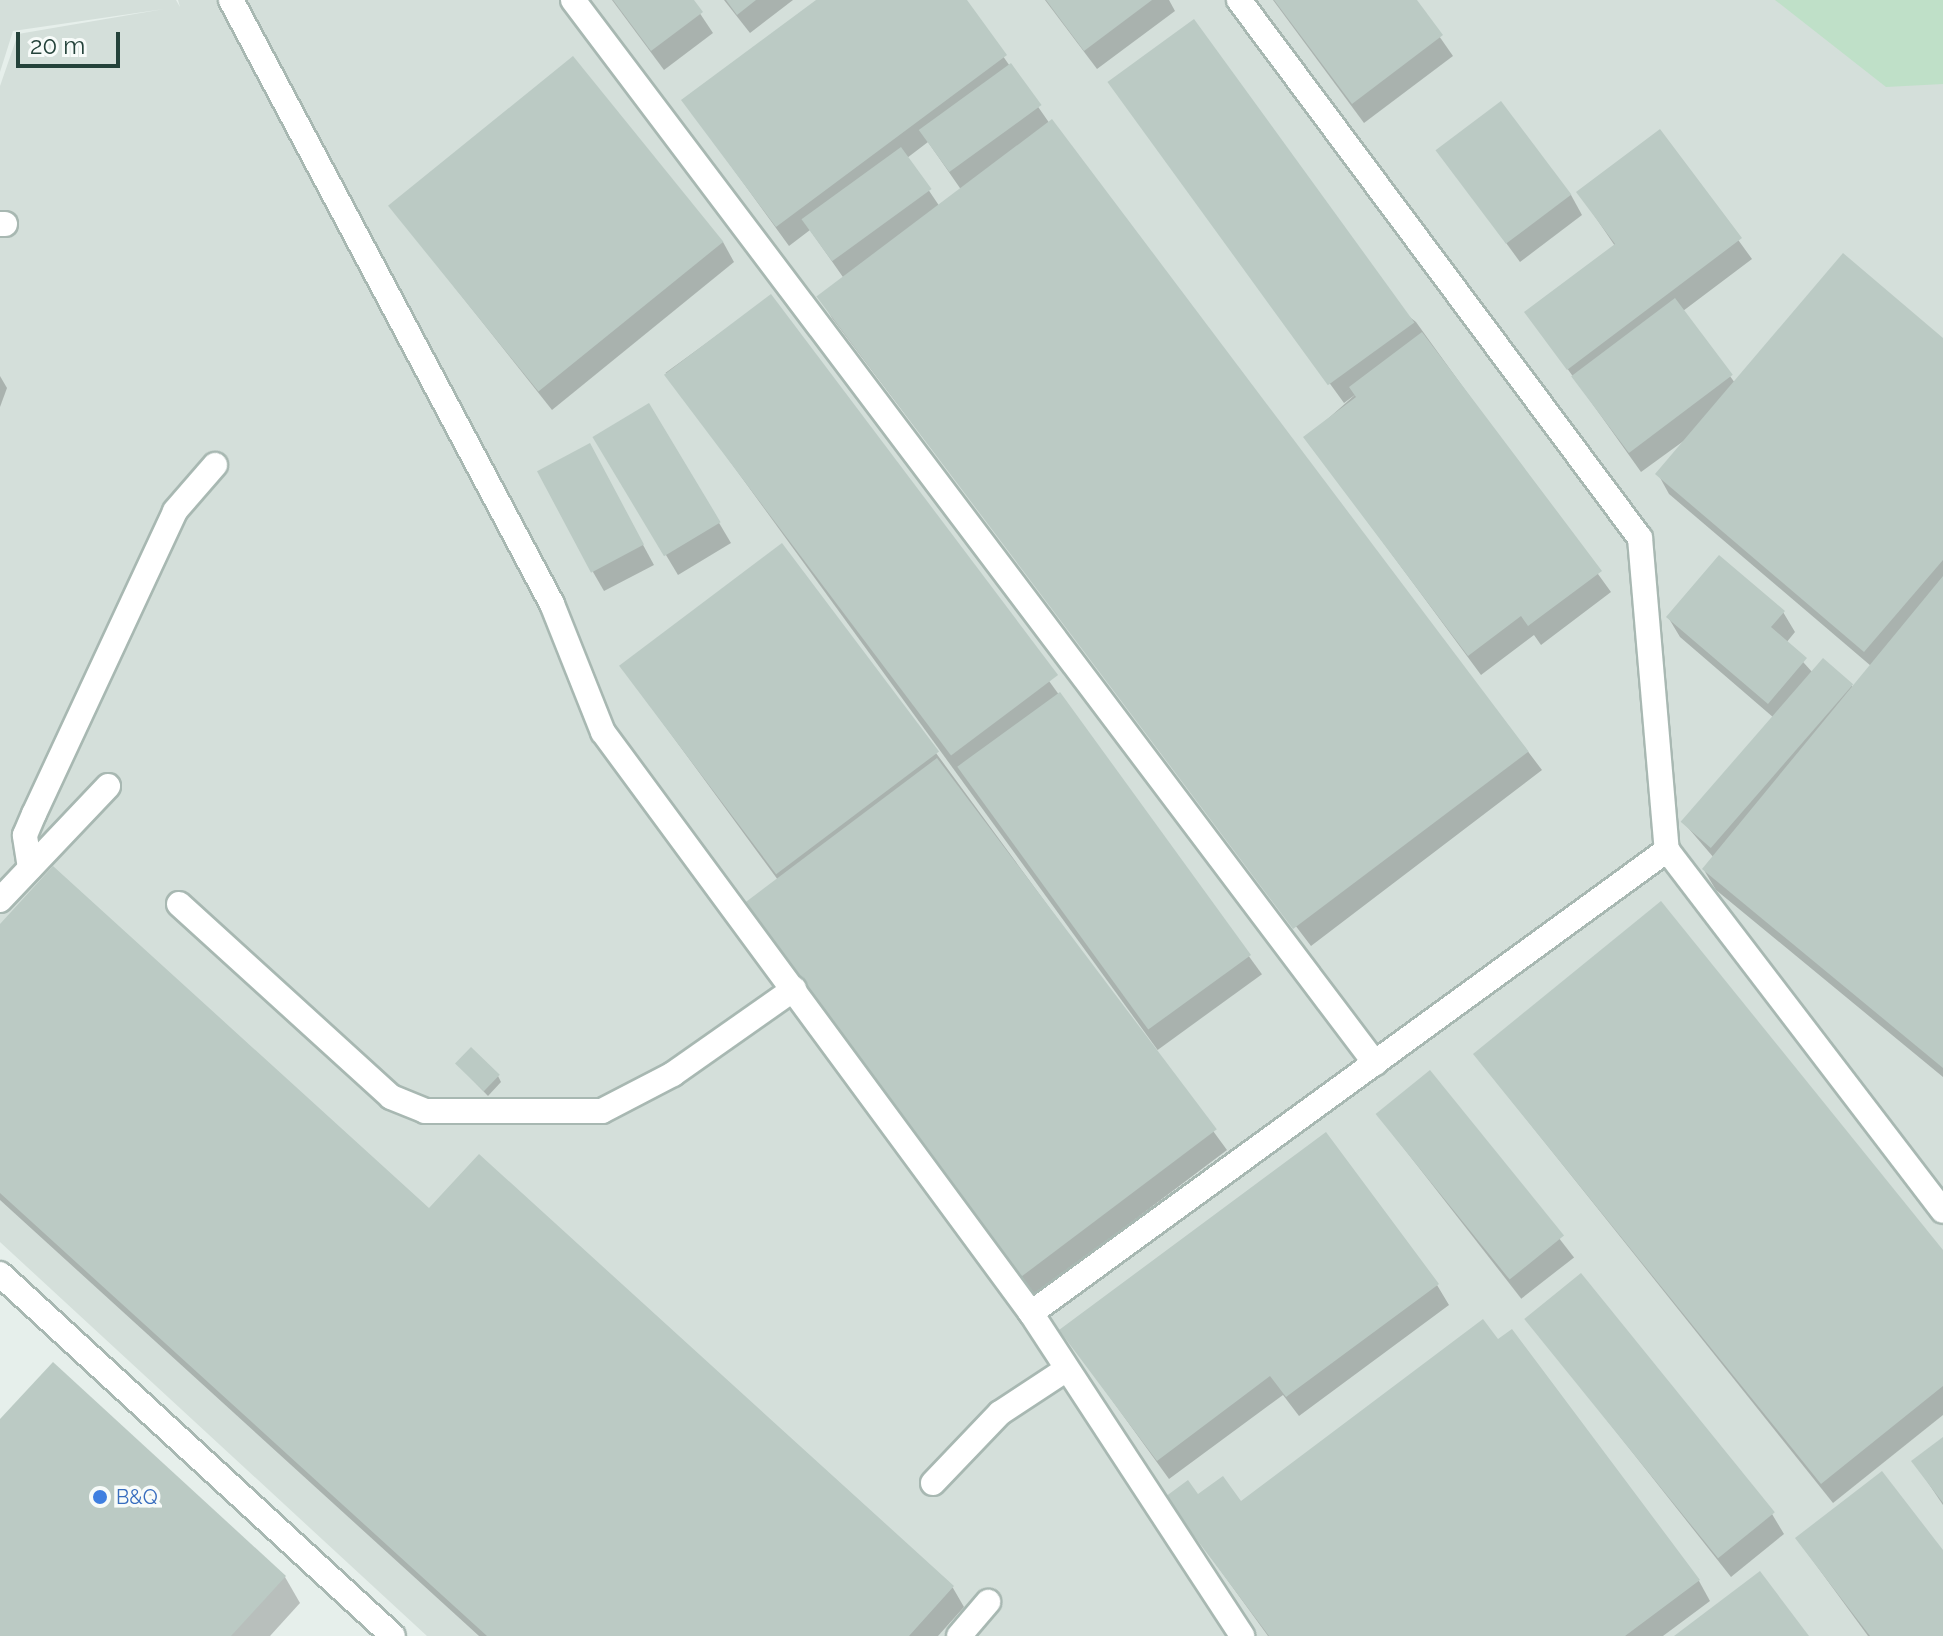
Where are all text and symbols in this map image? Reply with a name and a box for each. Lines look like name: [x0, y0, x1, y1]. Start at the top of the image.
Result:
scale bar: [20, 16, 124, 66]
text: 20 m: [30, 31, 85, 60]
place label: B&Q: [116, 1485, 158, 1509]
marker: B&Q: [91, 1488, 109, 1506]

